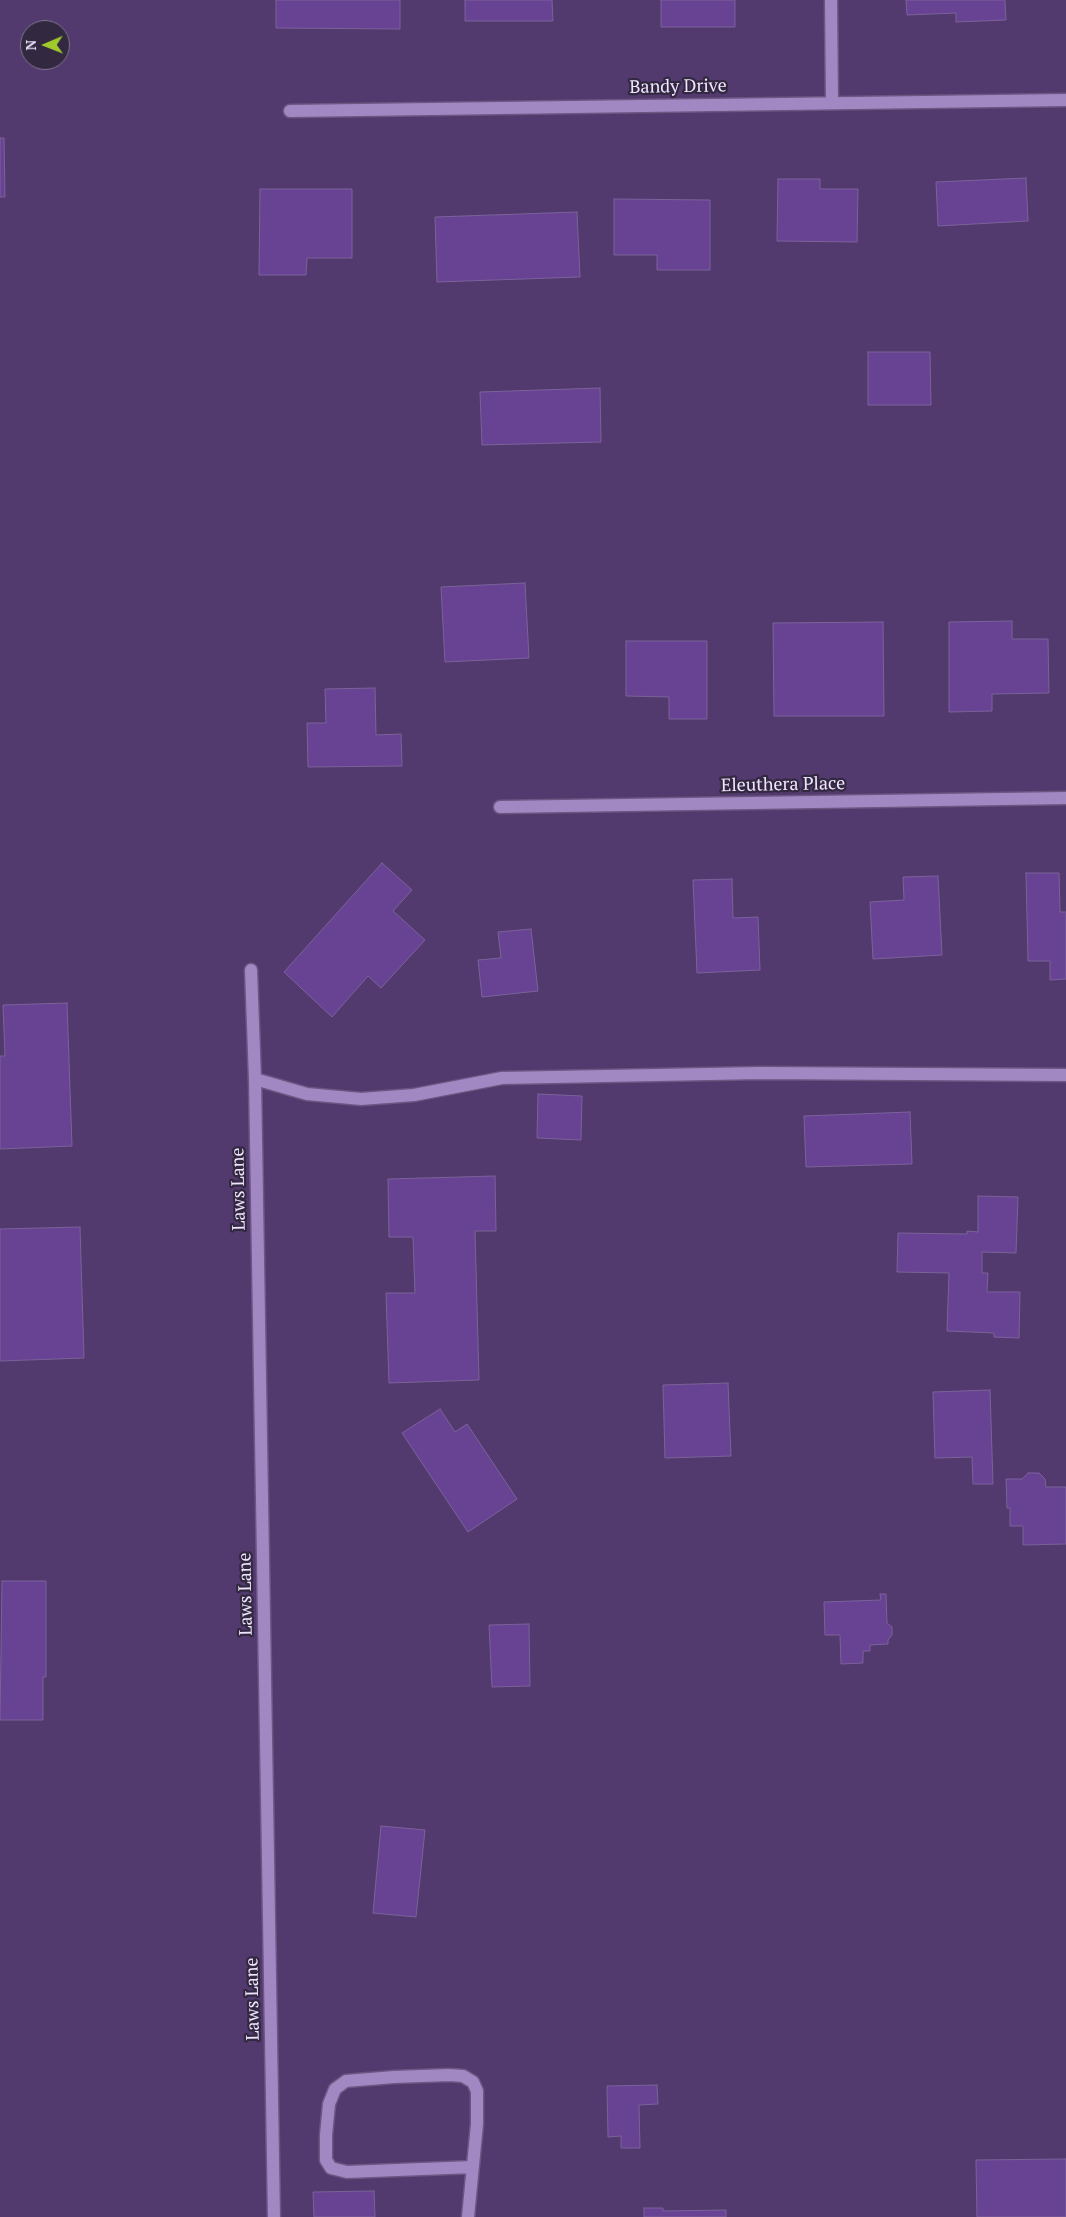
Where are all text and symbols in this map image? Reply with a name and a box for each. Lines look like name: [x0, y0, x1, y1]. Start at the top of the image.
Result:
north arrow: [20, 20, 70, 70]
text: N: [21, 40, 40, 51]
street label: Bandy Drive: [629, 75, 727, 99]
street label: Eleuthera Place: [721, 773, 845, 797]
street label: Laws Lane: [227, 1147, 251, 1231]
street label: Laws Lane: [234, 1552, 258, 1636]
street label: Laws Lane: [241, 1957, 265, 2041]

